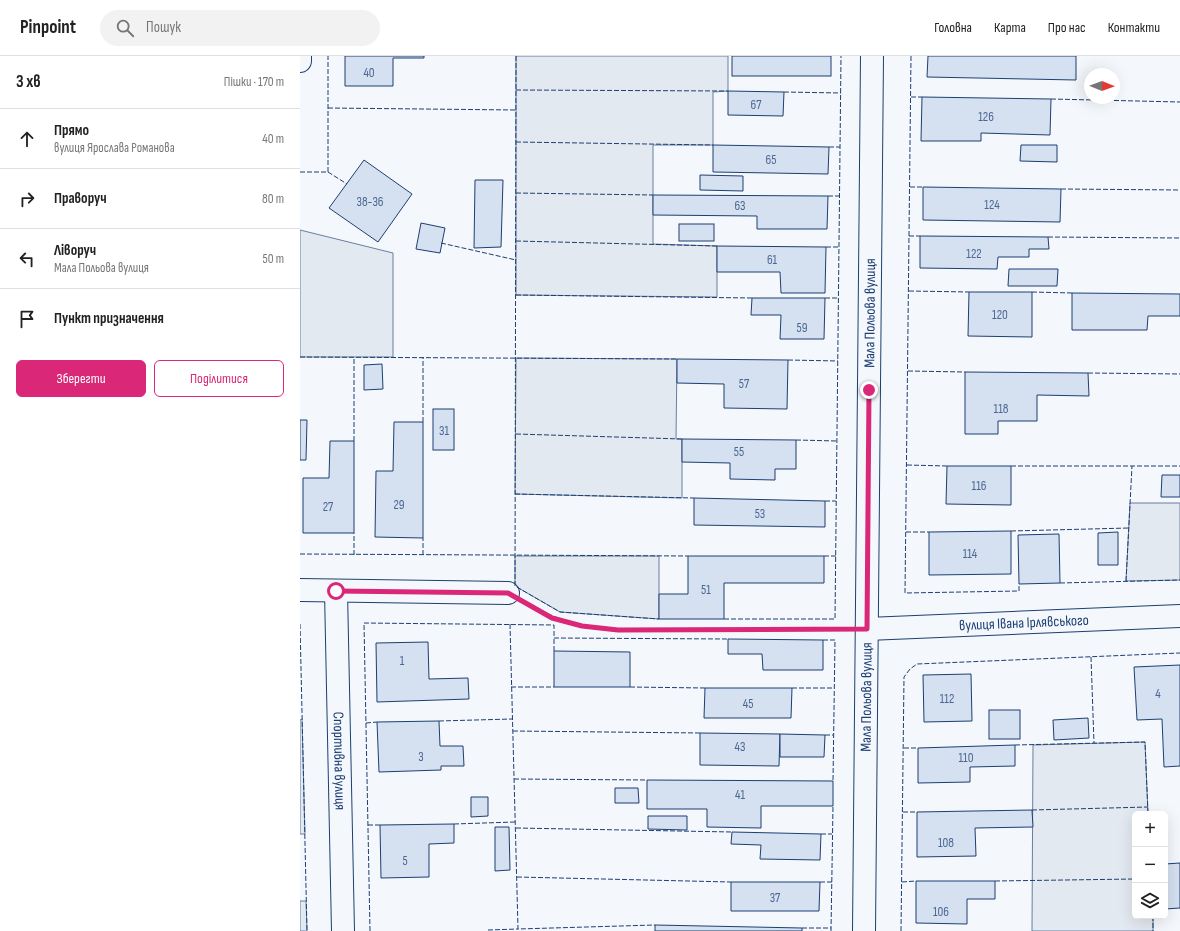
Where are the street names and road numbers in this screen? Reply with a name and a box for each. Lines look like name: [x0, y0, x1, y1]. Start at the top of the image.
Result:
street label: Мала Польова вулиця: [860, 258, 880, 368]
street label: вулиця Івана Ірлявського: [959, 611, 1089, 635]
street label: Мала Польова вулиця: [857, 642, 877, 752]
street label: Спортивна вулиця: [328, 712, 350, 810]

